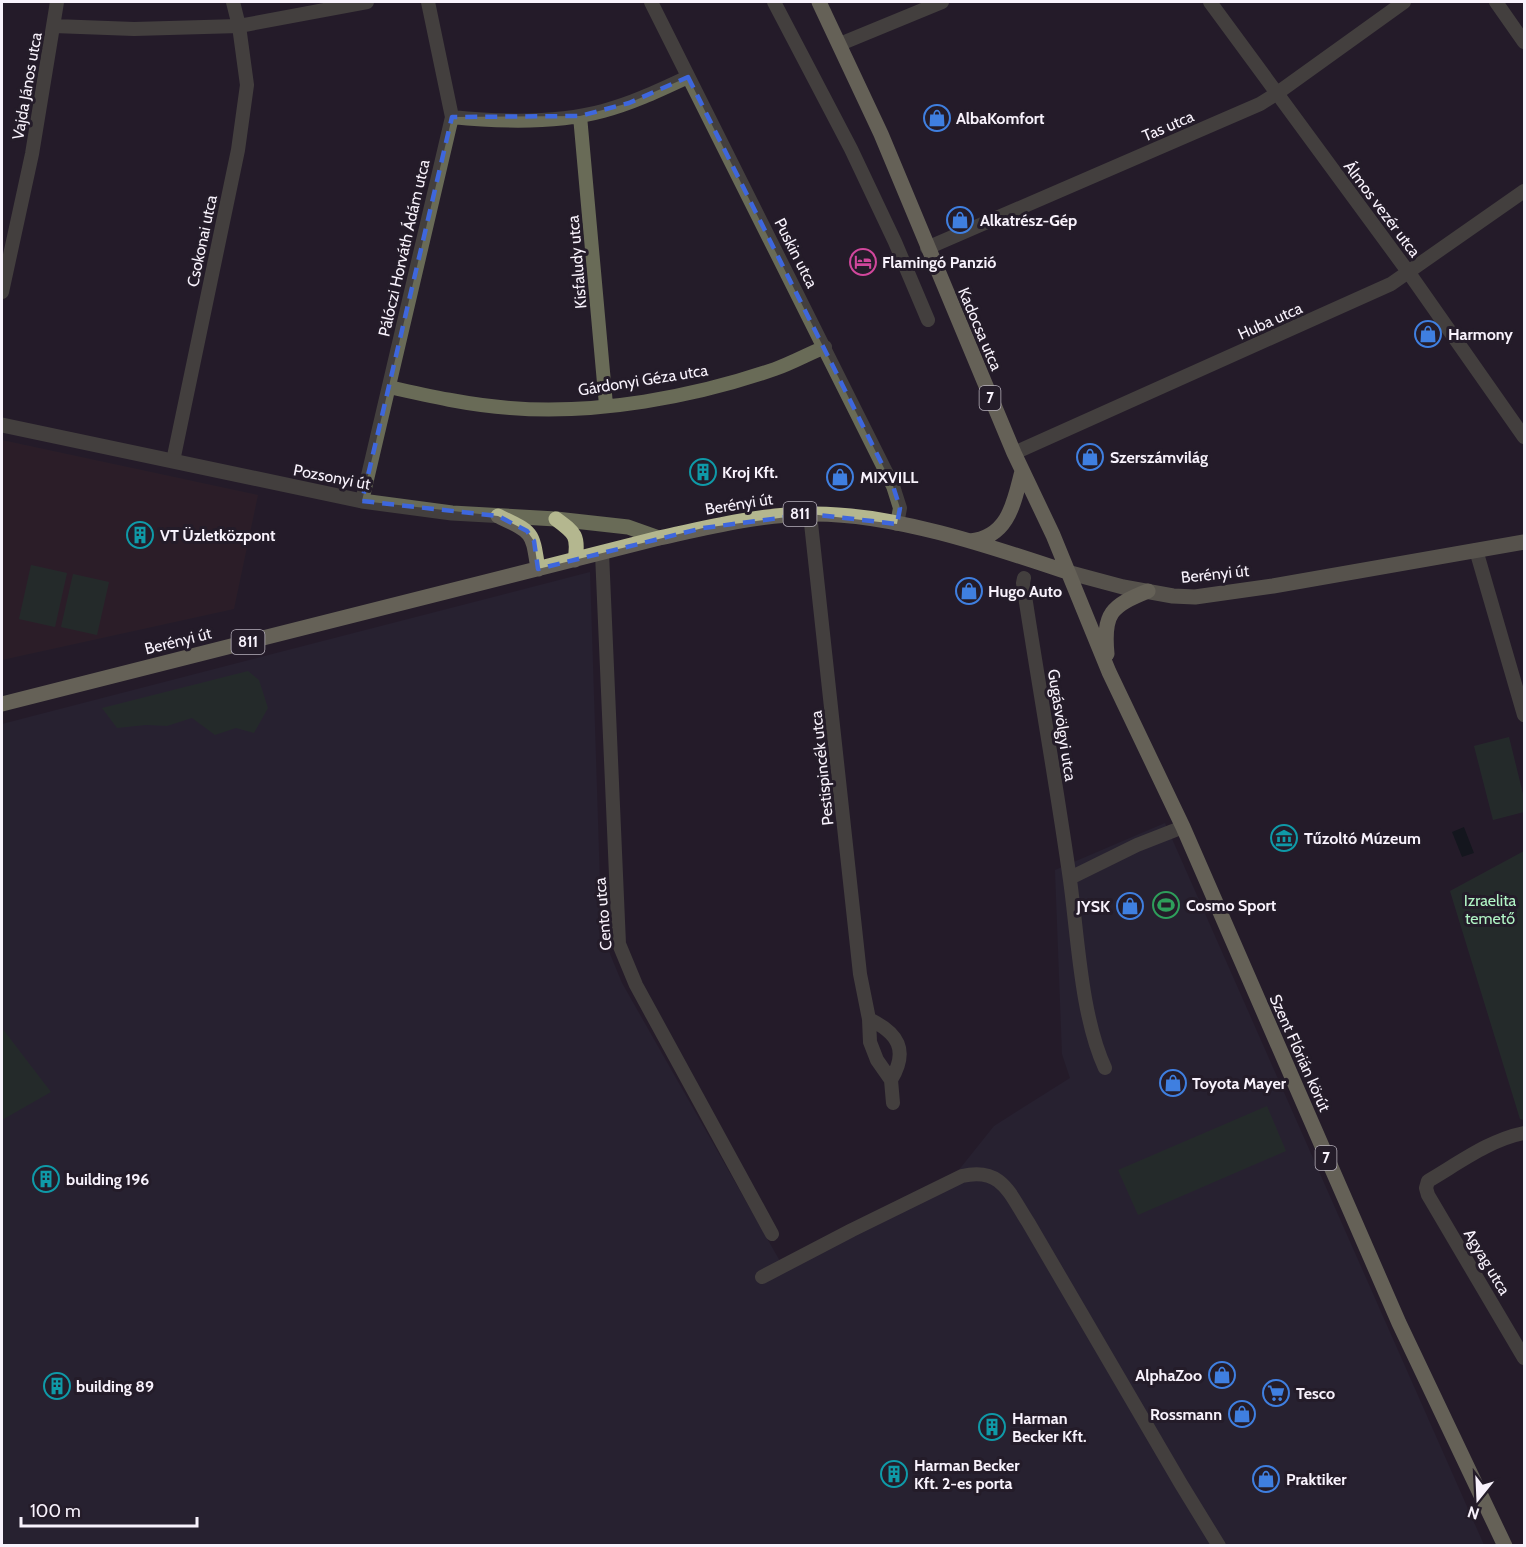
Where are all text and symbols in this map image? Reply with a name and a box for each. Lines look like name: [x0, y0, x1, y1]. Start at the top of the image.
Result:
street label: Vajda János utca: [8, 31, 46, 141]
shop icon: AlbaKomfort: [922, 103, 952, 133]
street label: Tas utca: [1139, 107, 1197, 145]
place label: AlbaKomfort: [956, 109, 1045, 128]
street label: Pálóczi Horváth Ádám utca: [374, 157, 434, 338]
street label: Álmos vezér utca: [1340, 157, 1424, 261]
street label: Csokonai utca: [183, 193, 221, 289]
shop icon: Alkatrész-Gép: [945, 205, 975, 235]
place label: Alkatrész-Gép: [980, 211, 1077, 230]
street label: Kisfaludy utca: [563, 214, 591, 310]
street label: Puskin utca: [770, 215, 822, 291]
hotel icon: Flamingó Panzió: [848, 247, 878, 277]
place label: Flamingó Panzió: [882, 253, 996, 272]
street label: Kadocsa utca: [954, 285, 1006, 374]
street label: Huba utca: [1235, 298, 1305, 344]
shop icon: Harmony: [1413, 319, 1443, 349]
place label: Harmony: [1448, 325, 1513, 344]
street label: Gárdonyi Géza utca: [577, 360, 710, 400]
road number: 7: [980, 386, 1000, 410]
shop icon: Szerszámvilág: [1075, 442, 1105, 472]
place label: Szerszámvilág: [1110, 448, 1208, 467]
building icon: Kroj Kft.: [688, 457, 718, 487]
street label: Pozsonyi út: [292, 460, 373, 494]
shop icon: MIXVILL: [825, 462, 855, 492]
place label: Kroj Kft.: [722, 463, 778, 482]
place label: MIXVILL: [860, 468, 918, 487]
street label: Berényi út: [704, 489, 775, 519]
road number: 811: [784, 502, 816, 526]
building icon: VT Üzletközpont: [125, 520, 155, 550]
place label: VT Üzletközpont: [160, 526, 276, 545]
street label: Berényi út: [1180, 561, 1251, 587]
shop icon: Hugo Auto: [954, 576, 984, 606]
place label: Hugo Auto: [988, 582, 1062, 601]
street label: Berényi út: [143, 623, 214, 658]
road number: 811: [232, 630, 264, 654]
street label: Gugásvölgyi utca: [1044, 668, 1080, 783]
street label: Pestispincék utca: [806, 709, 837, 826]
museum icon: Tűzoltó Múzeum: [1269, 823, 1299, 853]
place label: Tűzoltó Múzeum: [1304, 829, 1421, 848]
street label: Cento utca: [590, 876, 616, 951]
sports icon: Cosmo Sport: [1151, 890, 1181, 920]
shop icon: JYSK: [1115, 891, 1145, 921]
park label: Izraelita temető: [1464, 891, 1517, 928]
place label: Cosmo Sport: [1186, 896, 1277, 915]
place label: JYSK: [1076, 897, 1110, 916]
street label: Szent Flórián körút: [1266, 991, 1335, 1115]
shop icon: Toyota Mayer: [1158, 1068, 1188, 1098]
place label: Toyota Mayer: [1192, 1074, 1287, 1093]
road number: 7: [1316, 1146, 1336, 1170]
building icon: building 196: [31, 1164, 61, 1194]
place label: building 196: [66, 1170, 149, 1189]
street label: Agyag utca: [1460, 1226, 1514, 1299]
shop icon: AlphaZoo: [1207, 1360, 1237, 1390]
place label: AlphaZoo: [1135, 1366, 1202, 1385]
building icon: building 89: [42, 1371, 72, 1401]
place label: building 89: [76, 1377, 154, 1396]
supermarket icon: Tesco: [1261, 1378, 1291, 1408]
place label: Tesco: [1296, 1384, 1335, 1403]
shop icon: Rossmann: [1227, 1399, 1257, 1429]
place label: Rossmann: [1150, 1405, 1222, 1424]
place label: Harman Becker Kft.: [1012, 1409, 1086, 1446]
building icon: Harman Becker Kft.: [977, 1412, 1007, 1442]
place label: Harman Becker Kft. 2-es porta: [914, 1456, 1020, 1493]
building icon: Harman Becker Kft. 2-es porta: [879, 1459, 909, 1489]
shop icon: Praktiker: [1251, 1464, 1281, 1494]
north arrow: [1448, 1469, 1508, 1529]
place label: Praktiker: [1286, 1470, 1347, 1489]
scale bar: [21, 1490, 196, 1528]
text: 100 m: [30, 1500, 81, 1522]
text: N: [1465, 1502, 1482, 1524]

